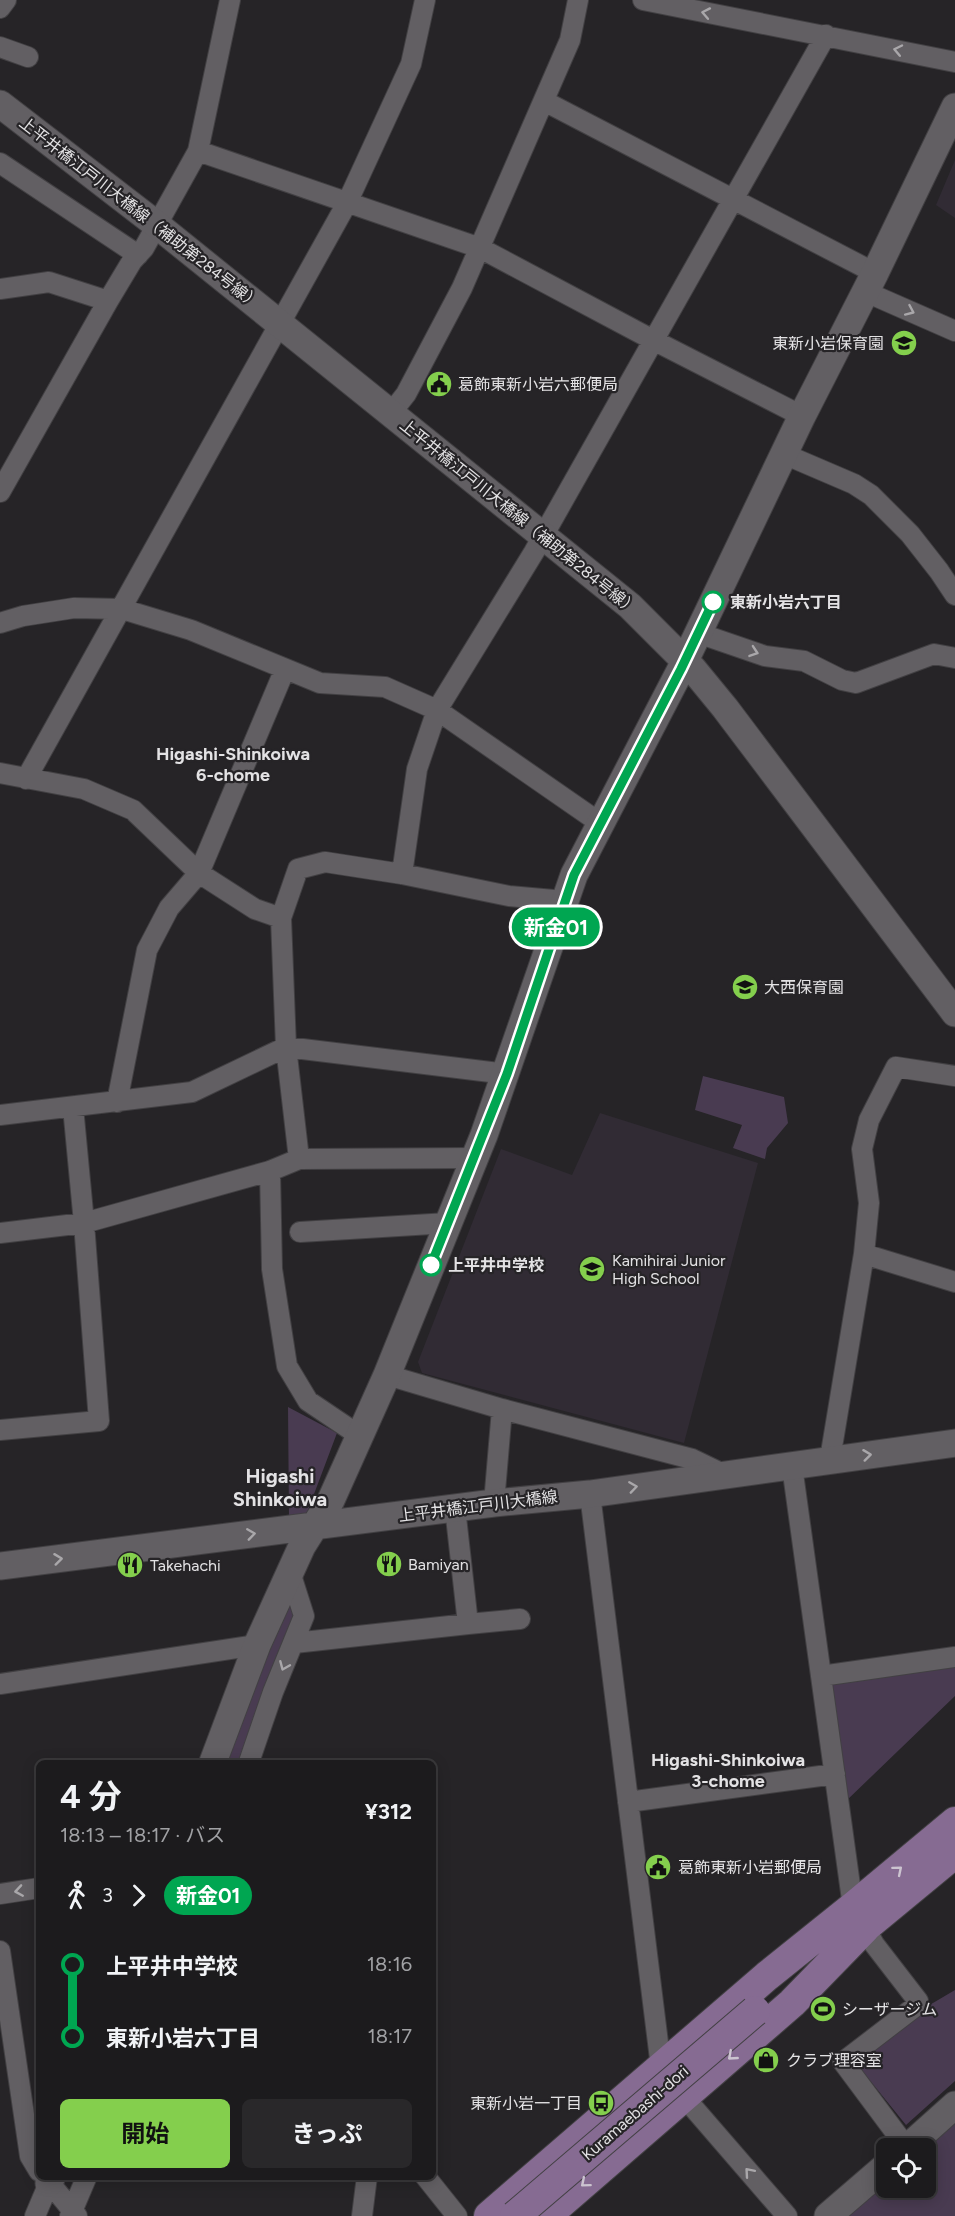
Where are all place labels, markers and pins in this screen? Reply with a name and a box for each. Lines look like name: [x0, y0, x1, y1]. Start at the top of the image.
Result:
school or university icon: 東新小岩保育園: [889, 328, 919, 358]
place label: 東新小岩保育園: [772, 334, 884, 353]
public building icon: 葛飾東新小岩六郵便局: [424, 369, 454, 399]
place label: 葛飾東新小岩六郵便局: [458, 375, 618, 394]
marker: 東新小岩六丁目: [702, 591, 724, 613]
place label: 東新小岩六丁目: [730, 593, 842, 612]
school or university icon: 大西保育園: [730, 972, 760, 1002]
place label: 大西保育園: [764, 978, 844, 997]
place label: Kamihirai Junior High School: [612, 1251, 726, 1288]
marker: 上平井中学校: [420, 1254, 442, 1276]
school or university icon: Kamihirai Junior High School: [577, 1254, 607, 1284]
place label: 上平井中学校: [448, 1256, 544, 1275]
restaurant icon: Bamiyan: [374, 1549, 404, 1579]
restaurant icon: Takehachi: [115, 1550, 145, 1580]
place label: Bamiyan: [408, 1555, 469, 1574]
place label: Takehachi: [150, 1556, 221, 1575]
public building icon: 葛飾東新小岩郵便局: [643, 1852, 673, 1882]
place label: 葛飾東新小岩郵便局: [678, 1858, 822, 1877]
sports icon: シーザージム: [808, 1994, 838, 2024]
place label: シーザージム: [842, 2000, 937, 2019]
shop icon: クラブ理容室: [751, 2045, 781, 2075]
place label: クラブ理容室: [786, 2051, 882, 2070]
bus stop icon: 東新小岩一丁目: [586, 2088, 616, 2118]
place label: 東新小岩一丁目: [470, 2094, 582, 2113]

